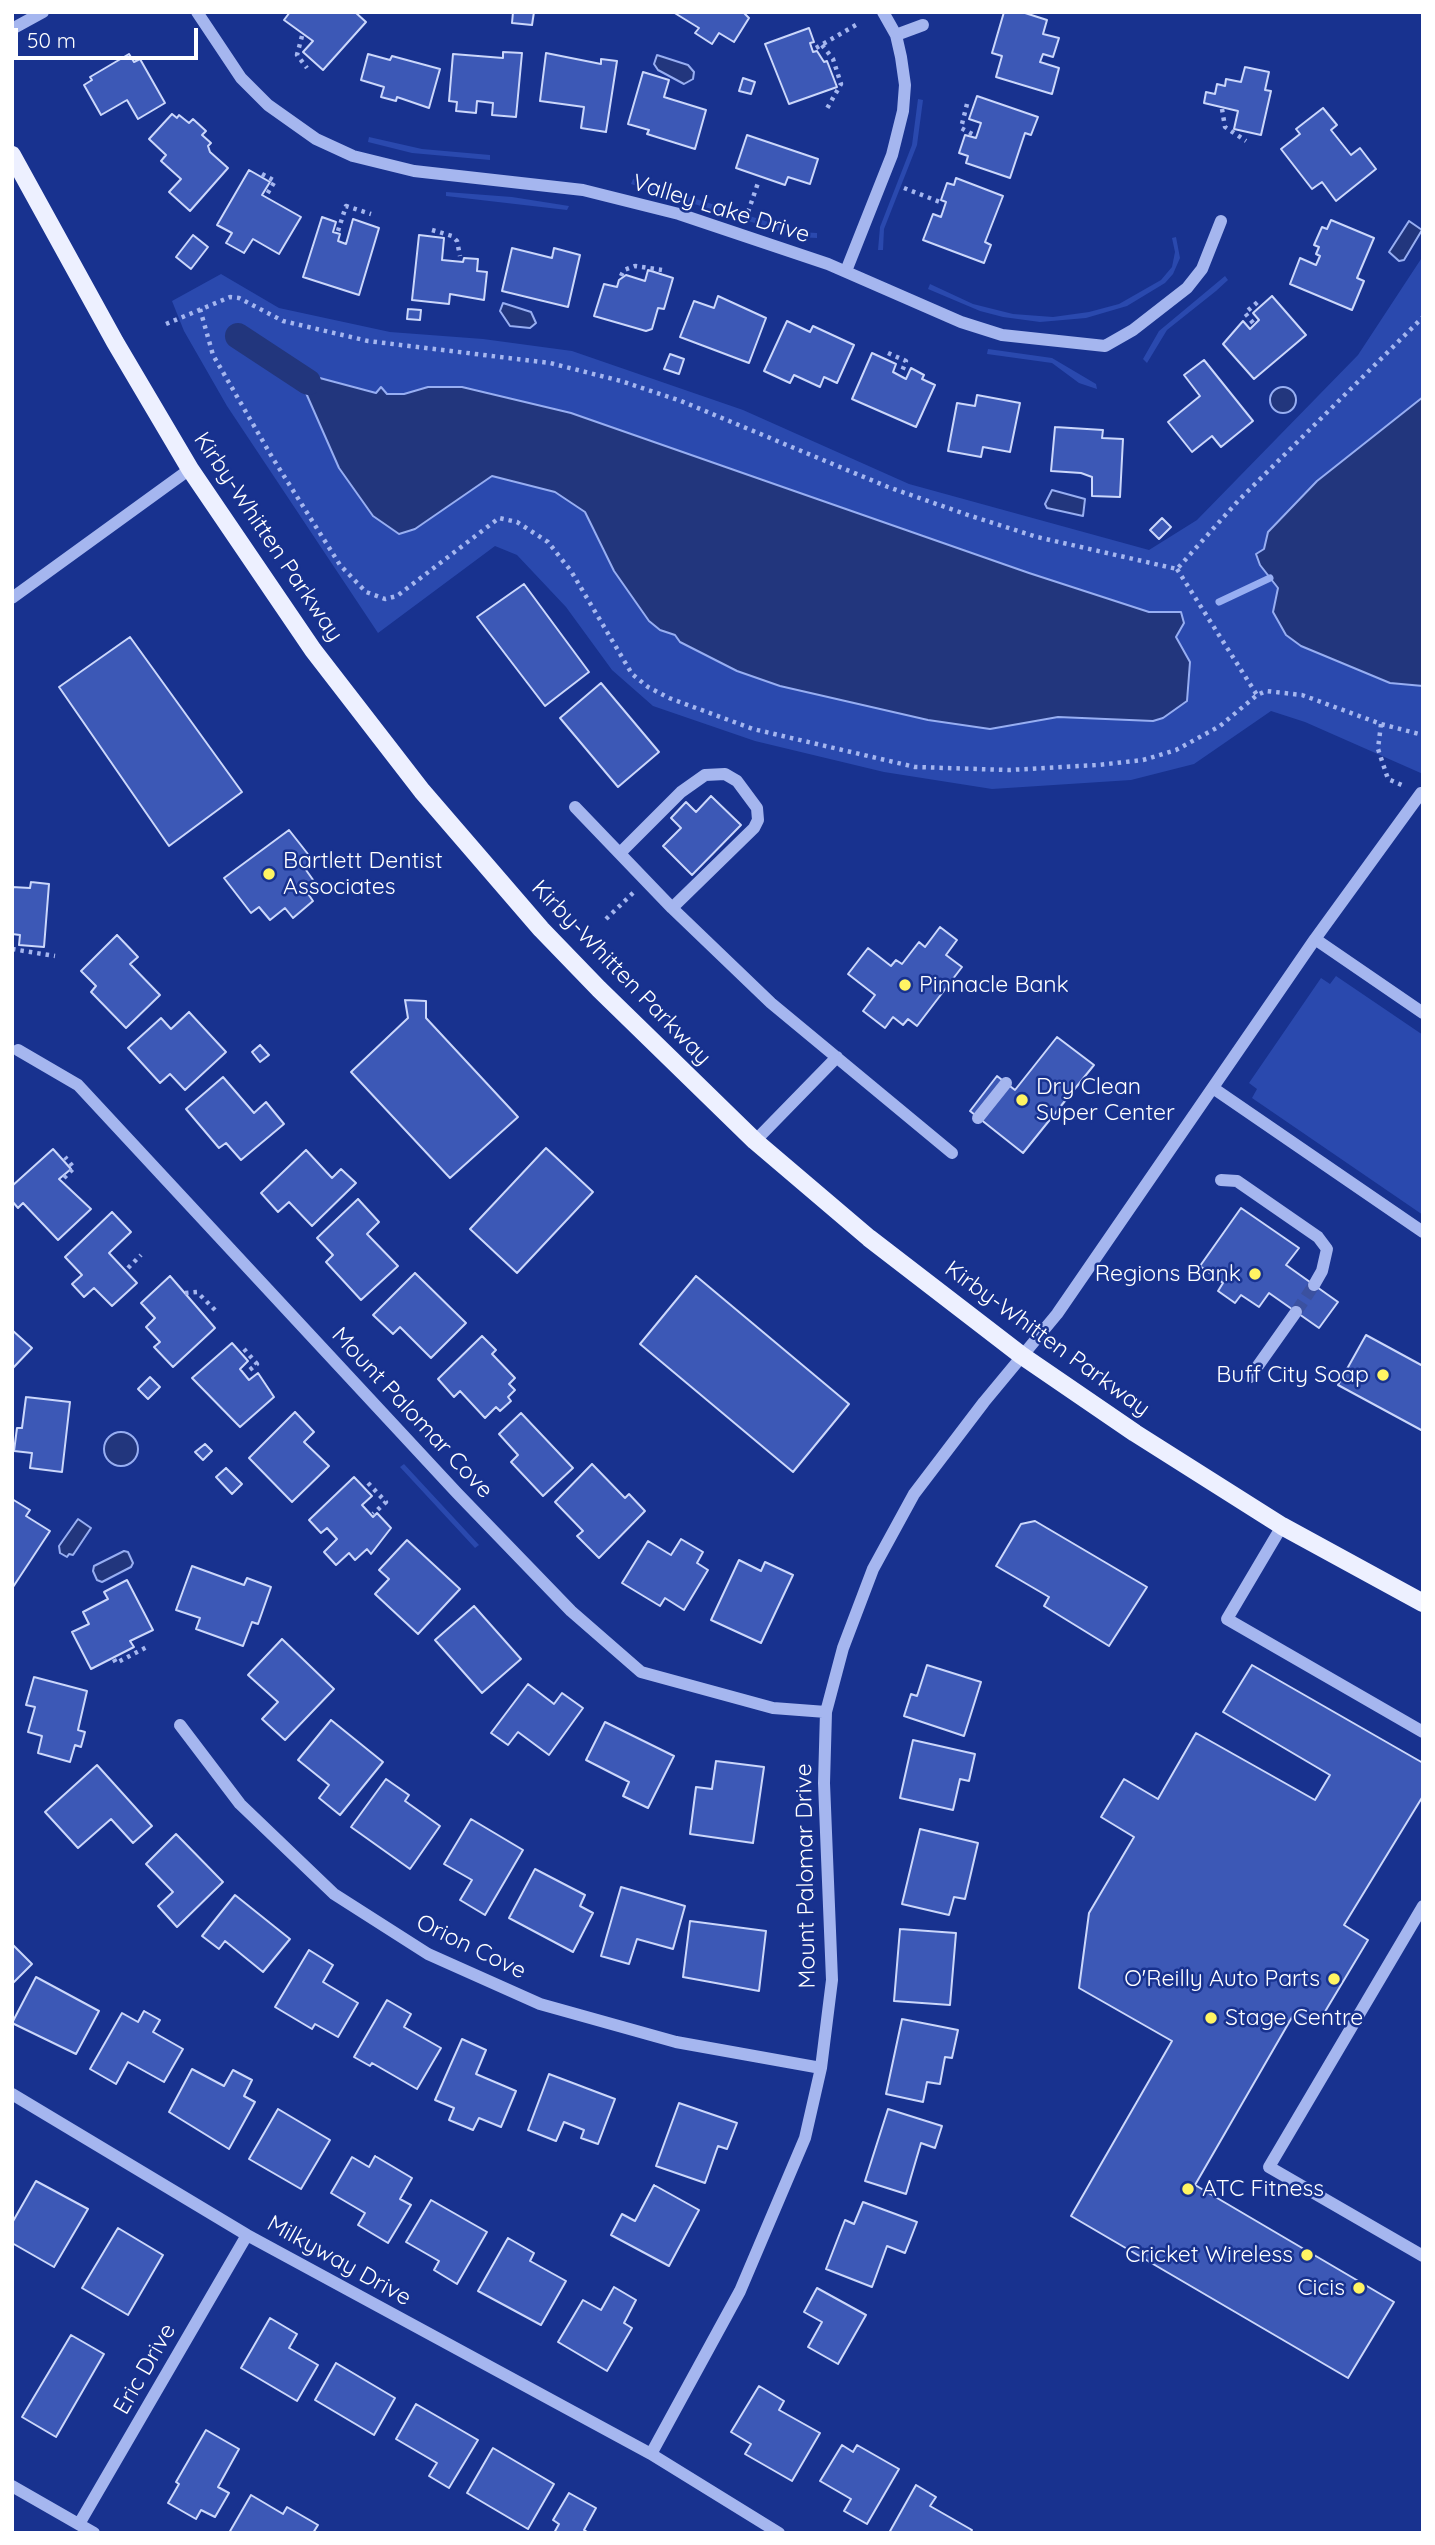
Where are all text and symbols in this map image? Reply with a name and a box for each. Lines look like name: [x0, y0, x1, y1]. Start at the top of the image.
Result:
scale bar: [18, 14, 201, 58]
text: 50 m: [27, 27, 76, 53]
street label: Valley Lake Drive: [629, 169, 813, 249]
street label: Kirby-Whitten Parkway: [188, 427, 348, 647]
place label: Bartlett Dentist Associates: [283, 847, 443, 901]
marker: Bartlett Dentist Associates: [261, 866, 277, 882]
street label: Kirby-Whitten Parkway: [525, 875, 717, 1071]
place label: Pinnacle Bank: [919, 971, 1069, 999]
marker: Pinnacle Bank: [897, 977, 913, 993]
place label: Dry Clean Super Center: [1036, 1073, 1175, 1127]
marker: Dry Clean Super Center: [1014, 1092, 1030, 1108]
street label: Kirby-Whitten Parkway: [939, 1255, 1155, 1423]
place label: Regions Bank: [1095, 1260, 1241, 1288]
marker: Regions Bank: [1247, 1266, 1263, 1282]
street label: Mount Palomar Cove: [326, 1322, 498, 1504]
place label: Buff City Soap: [1216, 1361, 1369, 1389]
marker: Buff City Soap: [1375, 1367, 1391, 1383]
street label: Mount Palomar Drive: [790, 1763, 822, 1989]
street label: Orion Cove: [412, 1909, 530, 1985]
place label: O'Reilly Auto Parts: [1124, 1965, 1320, 1993]
marker: O'Reilly Auto Parts: [1326, 1971, 1342, 1987]
place label: Stage Centre: [1225, 2004, 1363, 2032]
marker: Stage Centre: [1203, 2010, 1219, 2026]
place label: ATC Fitness: [1202, 2175, 1324, 2203]
marker: ATC Fitness: [1180, 2181, 1196, 2197]
street label: Milkyway Drive: [262, 2210, 416, 2312]
place label: Cricket Wireless: [1125, 2241, 1293, 2269]
marker: Cricket Wireless: [1299, 2247, 1315, 2263]
place label: Cicis: [1297, 2274, 1345, 2302]
marker: Cicis: [1351, 2280, 1367, 2296]
street label: Eric Drive: [108, 2319, 182, 2419]

